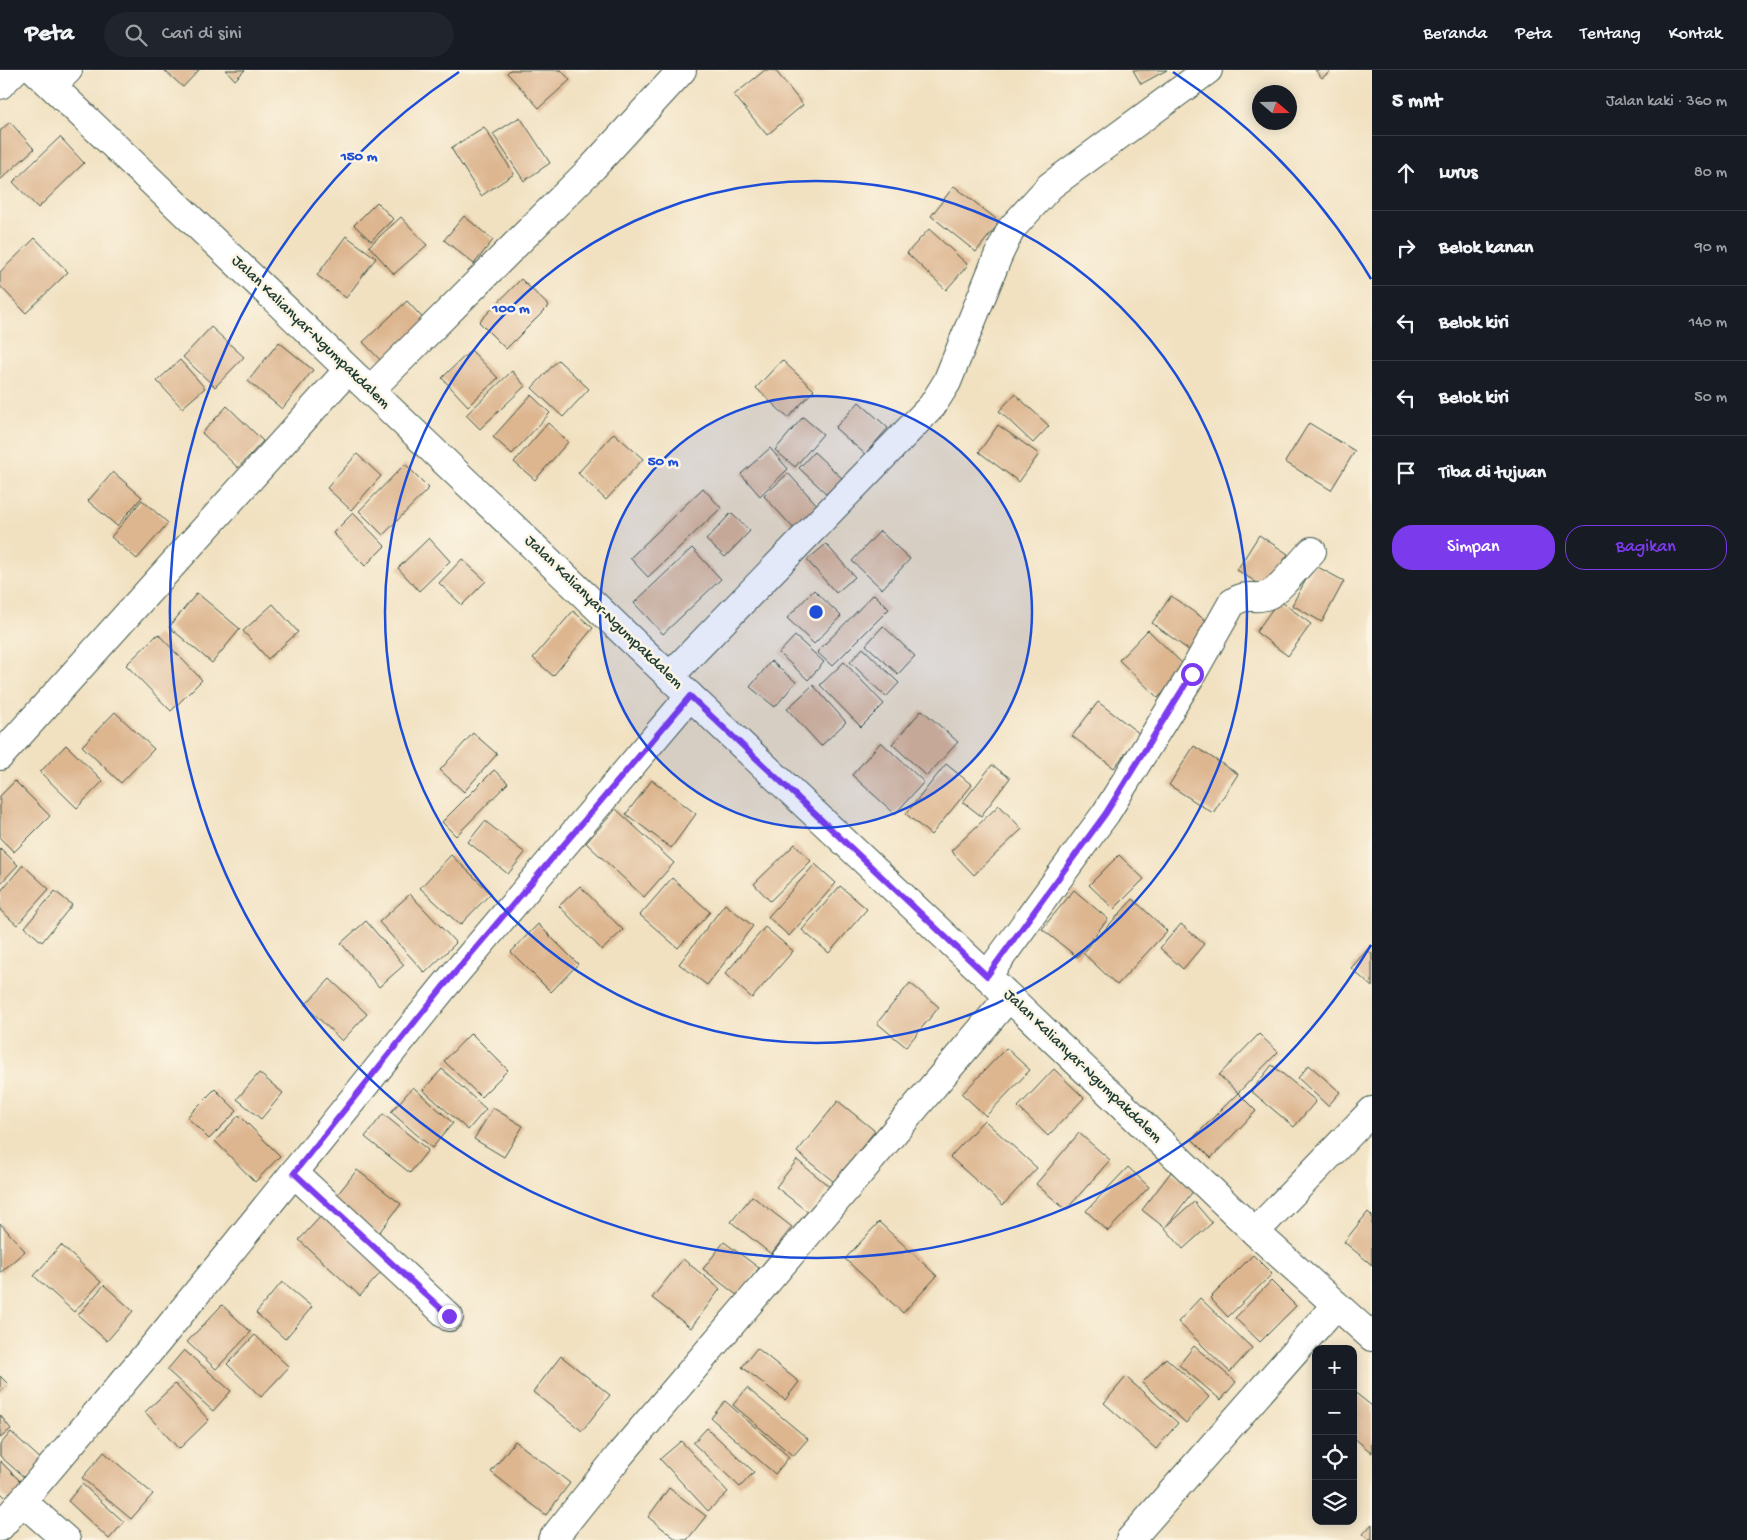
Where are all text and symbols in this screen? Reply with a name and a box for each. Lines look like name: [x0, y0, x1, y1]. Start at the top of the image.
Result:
search box: [104, 12, 454, 57]
text: Peta: [25, 20, 74, 49]
icon: search: [122, 21, 150, 49]
text: Cari di sini: [162, 23, 242, 46]
text: Beranda: [1423, 24, 1487, 45]
text: Peta: [1515, 24, 1552, 45]
text: Tentang: [1580, 24, 1641, 45]
text: Kontak: [1669, 24, 1722, 45]
north arrow: [1252, 85, 1297, 130]
text: 5 mnt: [1392, 90, 1441, 115]
text: Jalan kaki · 360 m: [1606, 93, 1727, 112]
text: 150 m: [340, 148, 378, 166]
icon: ahead: [1392, 159, 1420, 187]
text: Lurus: [1439, 162, 1478, 185]
text: 80 m: [1694, 164, 1727, 183]
icon: right: [1392, 234, 1420, 262]
text: Belok kanan: [1439, 237, 1533, 260]
text: 90 m: [1695, 239, 1727, 258]
street label: Jalan Kalianyar-Ngumpakdalem: [227, 252, 394, 414]
text: 100 m: [491, 300, 530, 318]
icon: left: [1392, 309, 1420, 337]
text: Belok kiri: [1439, 312, 1509, 335]
text: 140 m: [1689, 314, 1727, 333]
icon: left: [1392, 384, 1420, 412]
text: Belok kiri: [1439, 387, 1509, 410]
text: 50 m: [1694, 389, 1727, 408]
text: 50 m: [648, 453, 679, 471]
icon: arrive: [1392, 459, 1420, 487]
text: Tiba di tujuan: [1439, 462, 1546, 485]
button: Simpan: [1392, 525, 1555, 570]
button: Bagikan: [1565, 525, 1727, 570]
street label: Jalan Kalianyar-Ngumpakdalem: [520, 532, 687, 694]
centre of rings: [807, 603, 825, 621]
route start: [1181, 663, 1204, 686]
street label: Jalan Kalianyar-Ngumpakdalem: [999, 986, 1166, 1148]
route end: [438, 1305, 461, 1328]
map controls: [1312, 1345, 1357, 1525]
button: +: [1312, 1345, 1357, 1390]
button: −: [1312, 1390, 1357, 1435]
button: locate: [1312, 1435, 1357, 1480]
button: layers: [1312, 1480, 1357, 1525]

